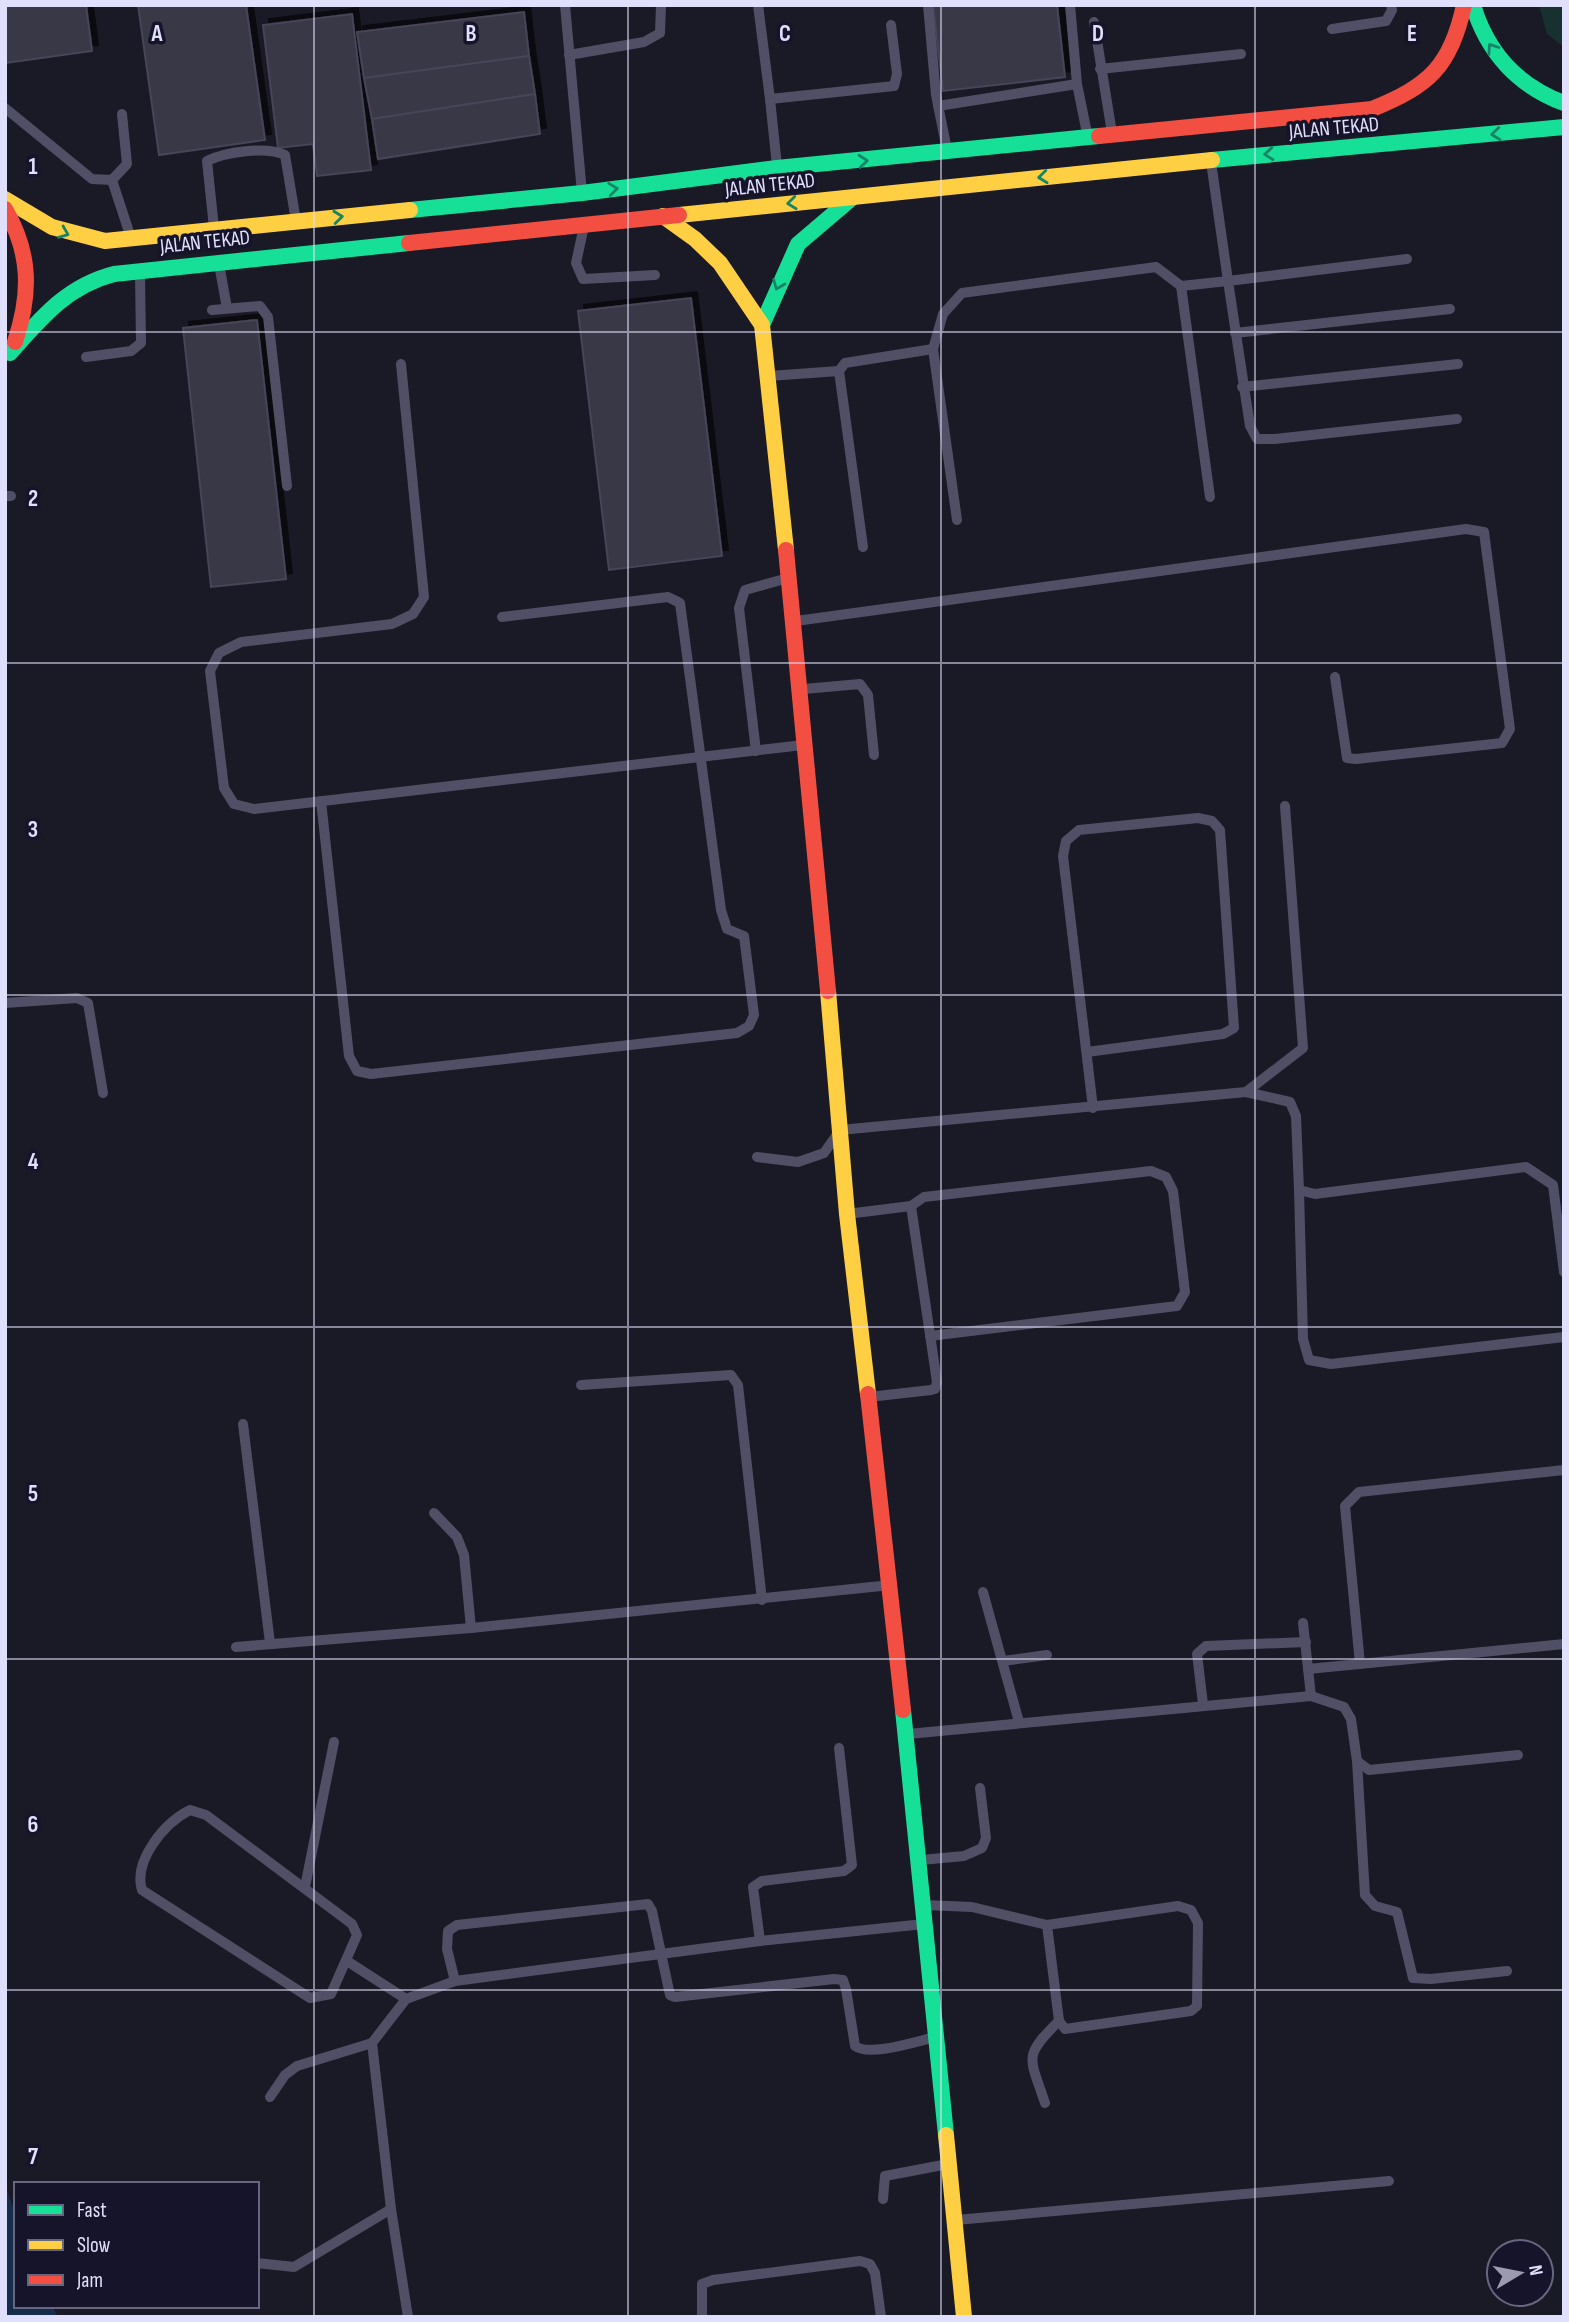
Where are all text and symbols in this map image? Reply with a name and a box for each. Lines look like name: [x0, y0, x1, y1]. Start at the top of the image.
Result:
text: A: [151, 20, 164, 48]
text: B: [466, 20, 477, 48]
text: C: [779, 20, 791, 48]
text: D: [1092, 20, 1104, 48]
text: E: [1407, 20, 1417, 48]
one-way arrow: [1488, 43, 1500, 56]
street label: JALAN TEKAD: [1287, 112, 1380, 144]
one-way arrow: [1490, 126, 1501, 141]
one-way arrow: [1264, 147, 1275, 162]
text: 1: [28, 153, 38, 181]
one-way arrow: [858, 154, 869, 169]
street label: JALAN TEKAD: [723, 168, 816, 202]
one-way arrow: [1037, 170, 1049, 185]
one-way arrow: [607, 181, 619, 196]
one-way arrow: [787, 196, 798, 211]
one-way arrow: [333, 210, 344, 225]
one-way arrow: [57, 225, 69, 239]
street label: JALAN TEKAD: [158, 225, 251, 259]
one-way arrow: [772, 279, 786, 291]
text: 2: [28, 485, 38, 513]
text: 3: [28, 816, 38, 844]
text: 4: [28, 1148, 39, 1176]
text: 5: [28, 1480, 38, 1508]
text: 6: [28, 1811, 38, 1839]
text: 7: [28, 2143, 38, 2171]
legend: [14, 2182, 259, 2308]
text: Fast: [77, 2198, 107, 2223]
text: Slow: [77, 2233, 111, 2258]
north arrow: [1485, 2238, 1555, 2308]
text: N: [1523, 2263, 1547, 2277]
text: Jam: [76, 2268, 103, 2293]

